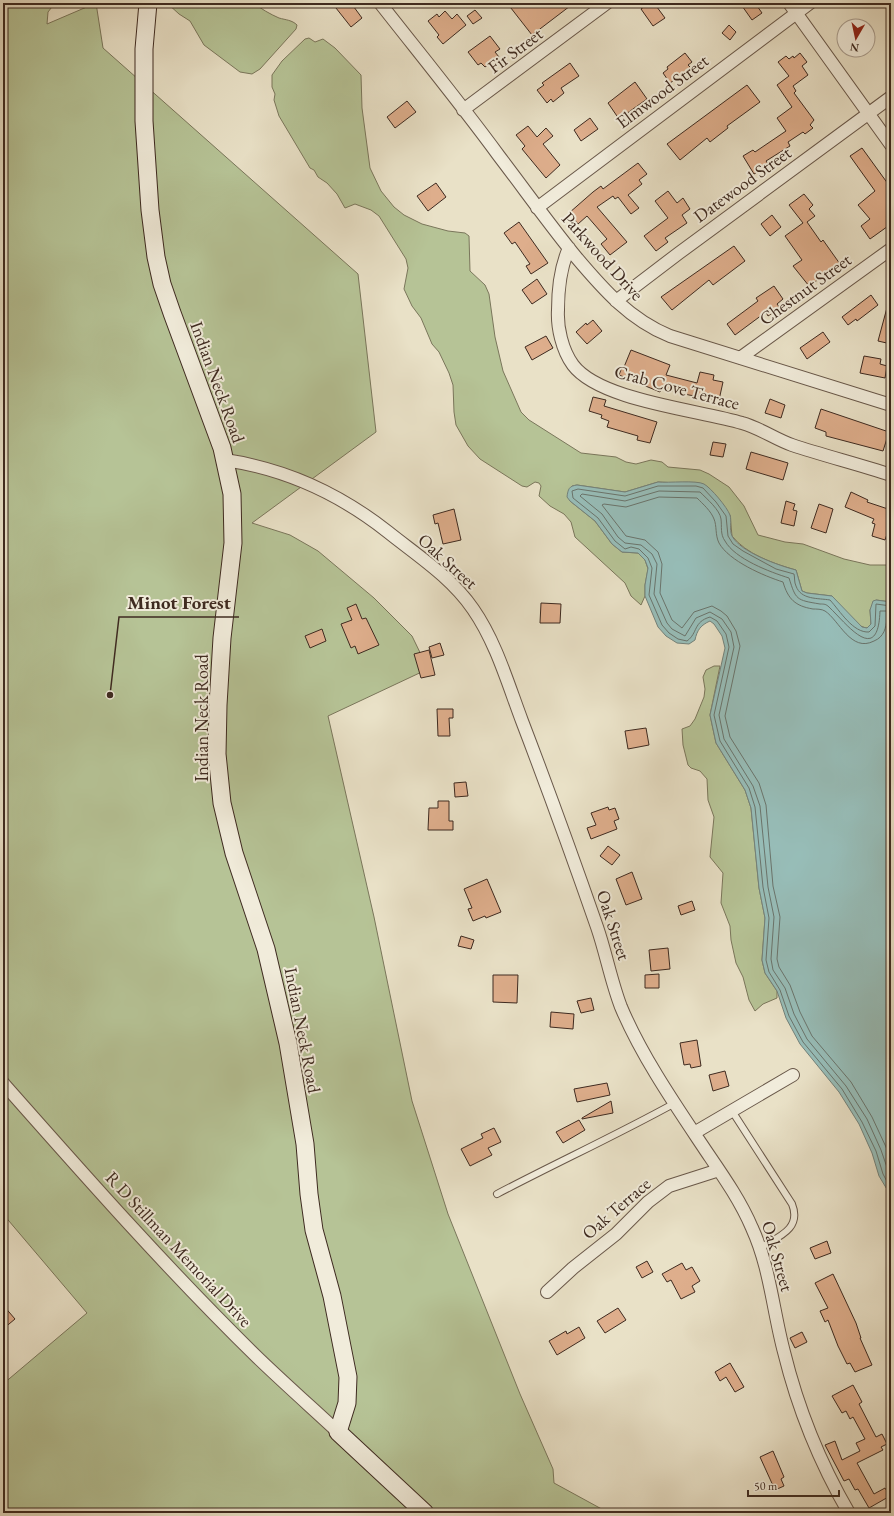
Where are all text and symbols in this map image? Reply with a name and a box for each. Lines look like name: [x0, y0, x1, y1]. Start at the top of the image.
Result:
north arrow: [836, 18, 876, 58]
street label: Fir Street: [483, 22, 547, 78]
text: N: [849, 40, 860, 55]
street label: Elmwood Street: [611, 49, 713, 133]
street label: Datewood Street: [689, 141, 796, 227]
street label: Parkwood Drive: [557, 207, 649, 305]
street label: Chestnut Street: [754, 248, 856, 330]
street label: Indian Neck Road: [185, 318, 251, 447]
street label: Crab Cove Terrace: [612, 359, 742, 415]
street label: Oak Street: [413, 528, 483, 594]
callout: Minot Forest: [119, 586, 239, 617]
text: Minot Forest: [127, 590, 231, 615]
street label: Indian Neck Road: [190, 653, 213, 782]
street label: Oak Street: [592, 887, 636, 963]
street label: Indian Neck Road: [280, 965, 327, 1096]
street label: R D Stillman Memorial Drive: [101, 1166, 257, 1332]
street label: Oak Terrace: [577, 1172, 655, 1244]
street label: Oak Street: [757, 1218, 799, 1294]
scale bar: [748, 1472, 839, 1498]
text: 50 m: [754, 1478, 778, 1494]

